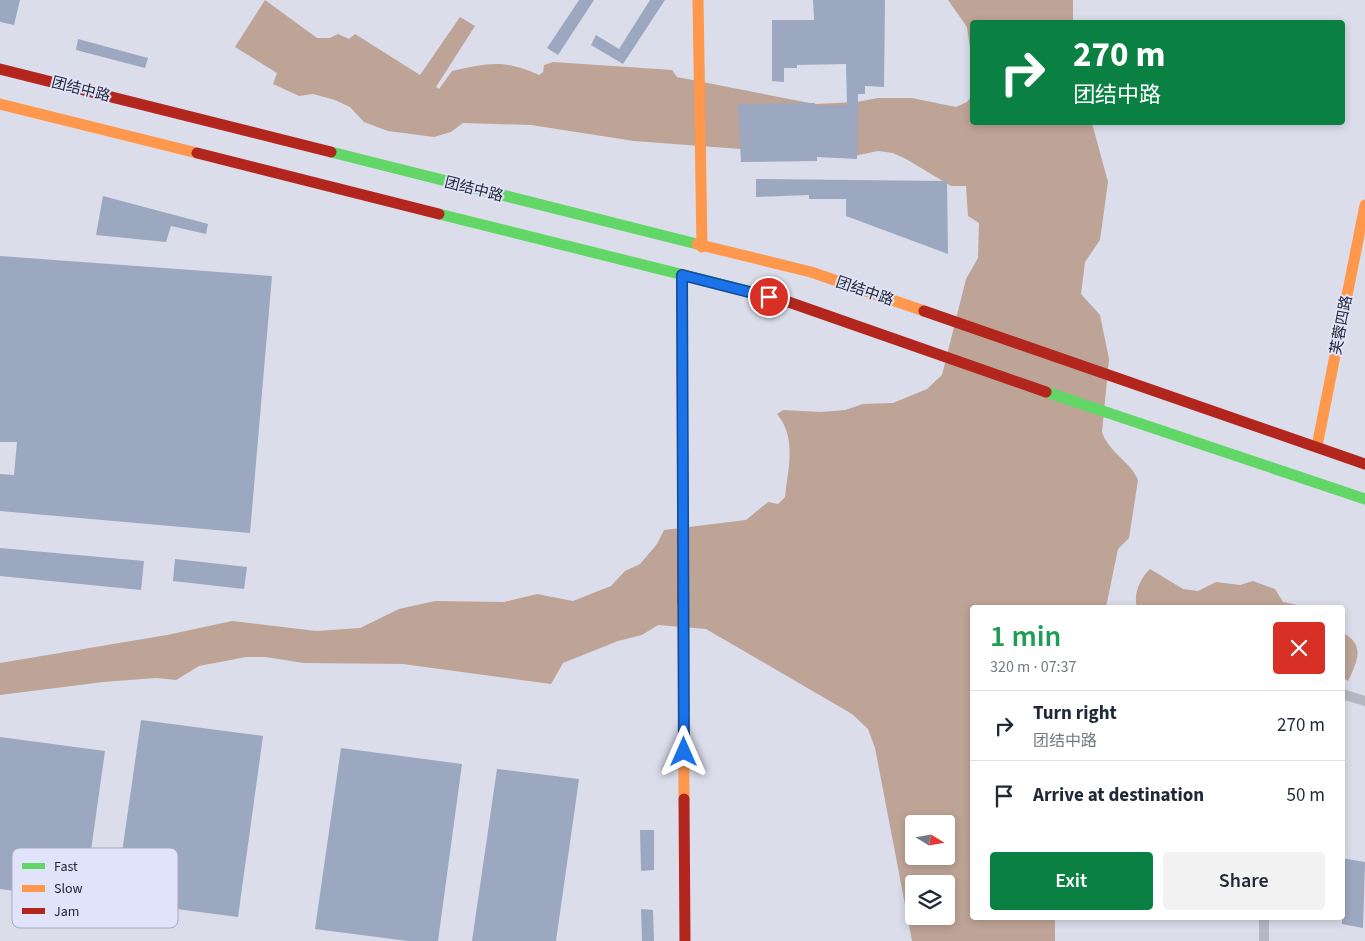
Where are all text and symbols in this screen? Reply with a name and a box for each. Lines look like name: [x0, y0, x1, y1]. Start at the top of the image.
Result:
text: 270 m: [1073, 30, 1165, 80]
icon: right: [990, 40, 1055, 105]
street label: 团结中路: [49, 72, 113, 107]
text: 团结中路: [1073, 79, 1161, 111]
street label: 团结中路: [442, 172, 506, 207]
street label: 团结中路: [833, 272, 897, 311]
pin: [748, 276, 790, 318]
icon: arrive: [755, 283, 783, 311]
street label: 芙蓉四路: [1325, 294, 1358, 357]
text: 1 min: [990, 615, 1061, 658]
button: close: [1273, 622, 1325, 674]
text: 320 m · 07:37: [990, 656, 1077, 678]
text: Turn right: [1033, 700, 1117, 727]
icon: right: [990, 712, 1018, 740]
text: 270 m: [1277, 712, 1325, 739]
position arrow: [657, 725, 709, 777]
text: 团结中路: [1033, 730, 1097, 752]
icon: arrive: [990, 782, 1018, 810]
text: Arrive at destination: [1033, 782, 1204, 809]
text: 50 m: [1287, 782, 1325, 809]
north arrow: [905, 815, 955, 865]
map controls: [905, 815, 955, 925]
legend: [12, 848, 178, 928]
button: Exit: [990, 852, 1153, 910]
button: Share: [1163, 852, 1325, 910]
text: Fast: [54, 857, 78, 877]
button: layers: [905, 875, 955, 925]
text: Slow: [54, 879, 83, 899]
text: Jam: [54, 902, 79, 922]

